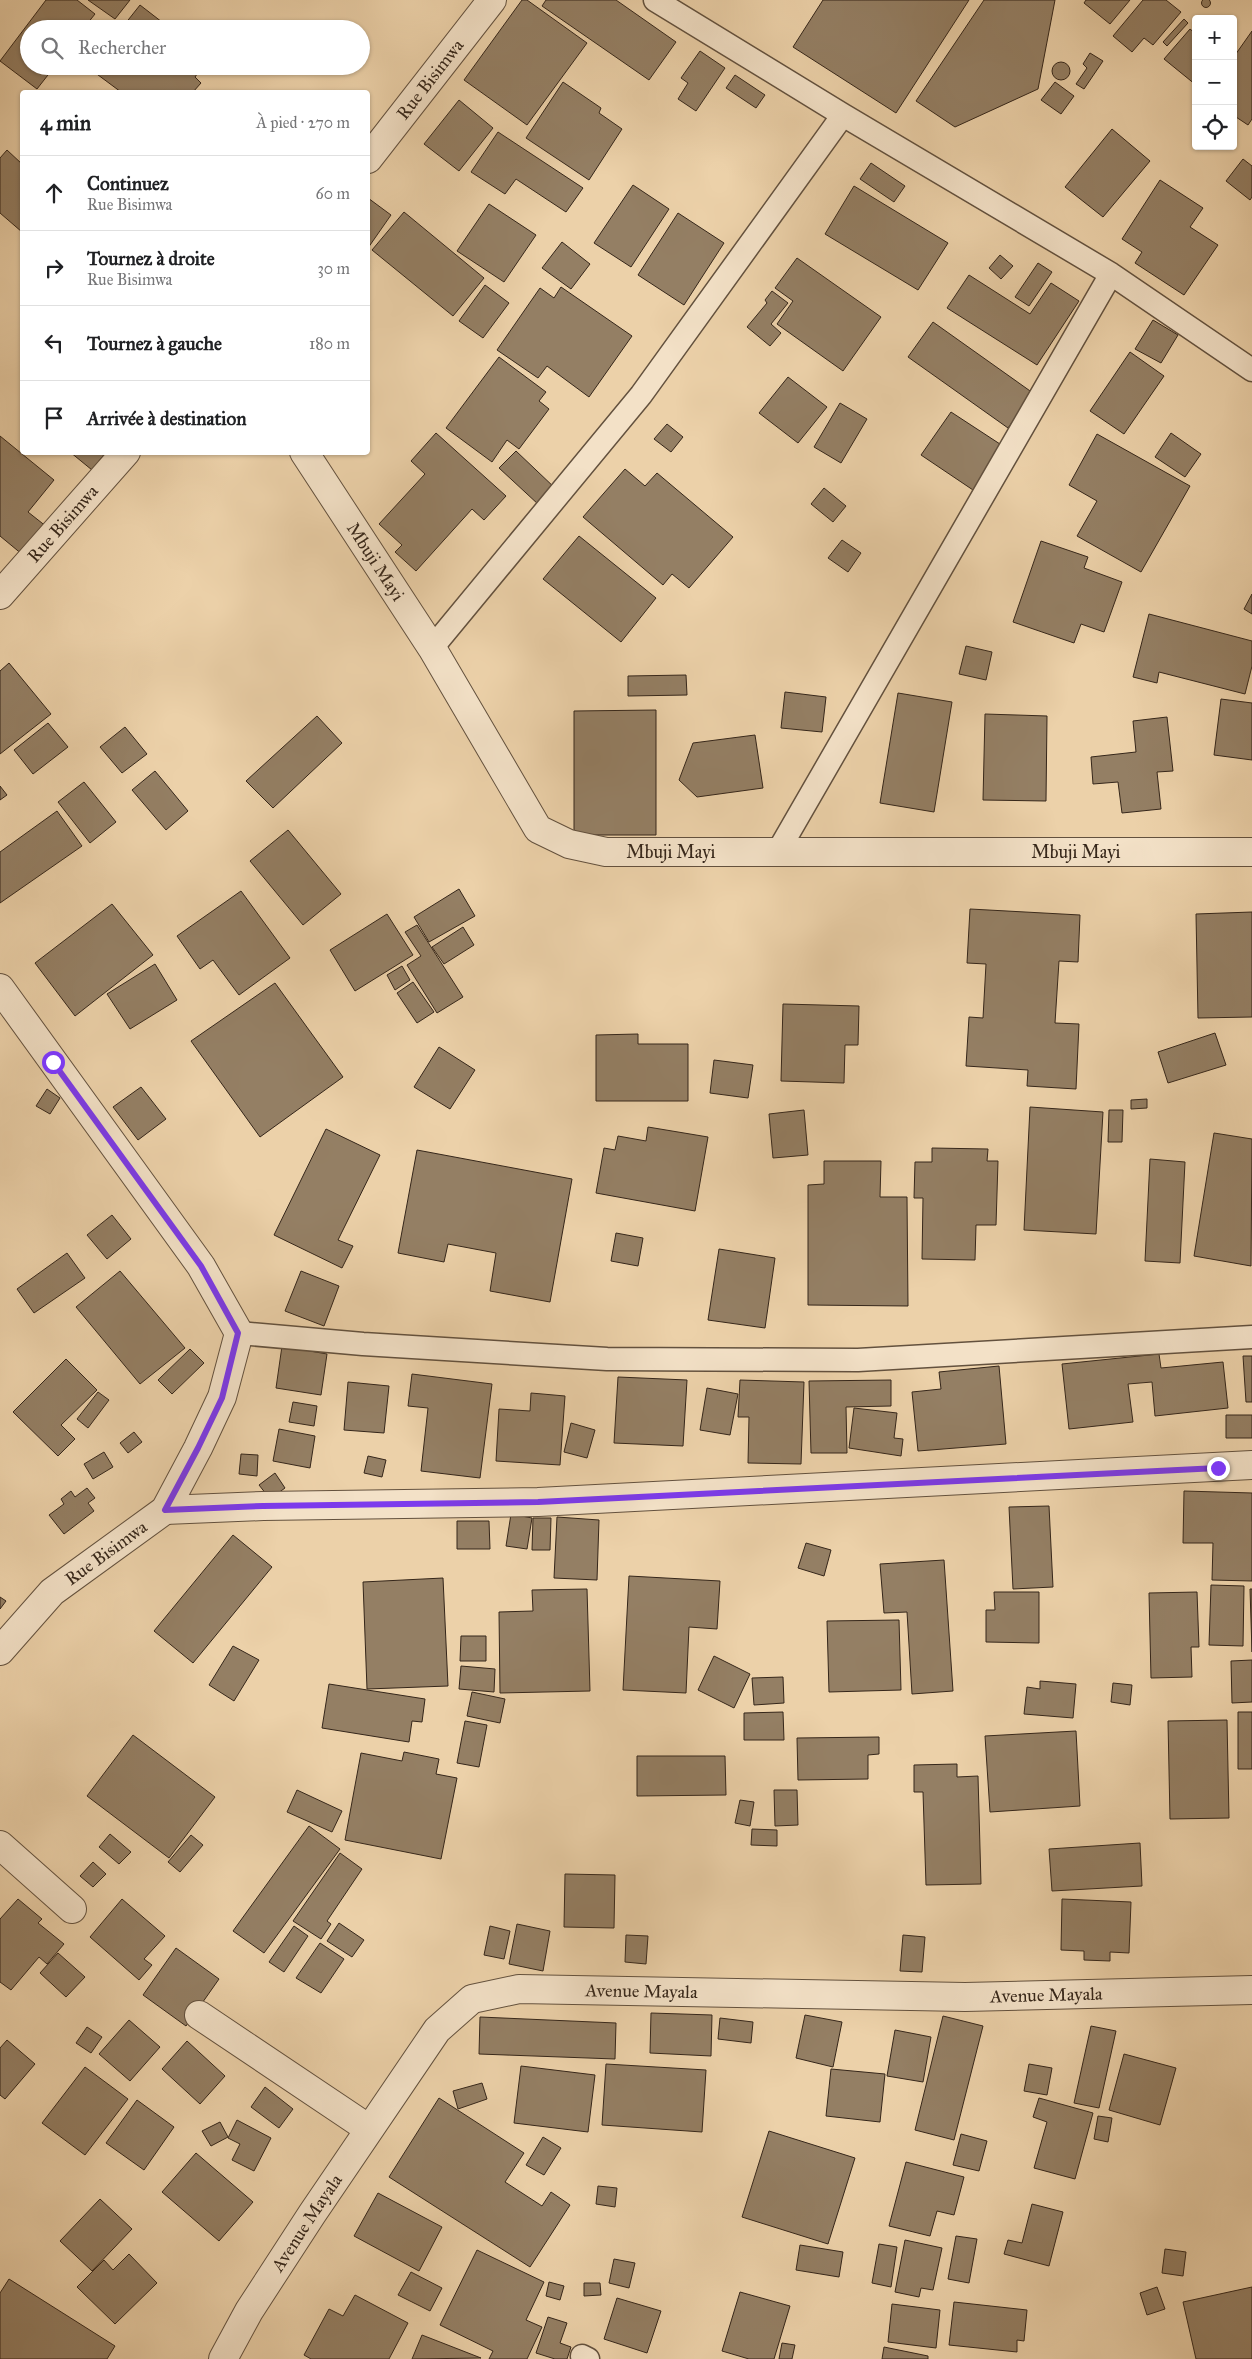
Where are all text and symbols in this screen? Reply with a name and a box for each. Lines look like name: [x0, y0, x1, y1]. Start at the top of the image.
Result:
map controls: [1192, 15, 1237, 150]
button: +: [1192, 15, 1237, 60]
search box: [20, 20, 370, 75]
icon: search: [38, 34, 66, 62]
street label: Rue Bisimwa: [392, 34, 469, 124]
text: Rechercher: [78, 36, 166, 59]
button: −: [1192, 60, 1237, 105]
button: locate: [1192, 105, 1237, 150]
text: 4 min: [40, 110, 91, 136]
text: À pied · 270 m: [256, 113, 350, 132]
text: Continuez: [87, 172, 169, 195]
icon: ahead: [40, 179, 68, 207]
text: 60 m: [316, 184, 350, 203]
text: Rue Bisimwa: [87, 195, 172, 214]
text: Tournez à droite: [87, 247, 215, 270]
icon: right: [40, 254, 68, 282]
text: 30 m: [317, 259, 350, 278]
text: Rue Bisimwa: [87, 270, 172, 289]
icon: left: [40, 329, 68, 357]
text: Tournez à gauche: [87, 332, 222, 355]
text: 180 m: [309, 334, 350, 353]
icon: arrive: [40, 404, 68, 432]
text: Arrivée à destination: [87, 407, 246, 430]
street label: Rue Bisimwa: [23, 480, 103, 567]
street label: Mbuji Mayi: [342, 518, 409, 605]
street label: Mbuji Mayi: [626, 841, 716, 863]
street label: Mbuji Mayi: [1031, 841, 1121, 863]
route start: [42, 1051, 65, 1074]
route end: [1207, 1457, 1230, 1480]
street label: Rue Bisimwa: [61, 1516, 152, 1590]
street label: Avenue Mayala: [584, 1979, 698, 2003]
street label: Avenue Mayala: [989, 1983, 1103, 2007]
street label: Avenue Mayala: [266, 2169, 347, 2277]

